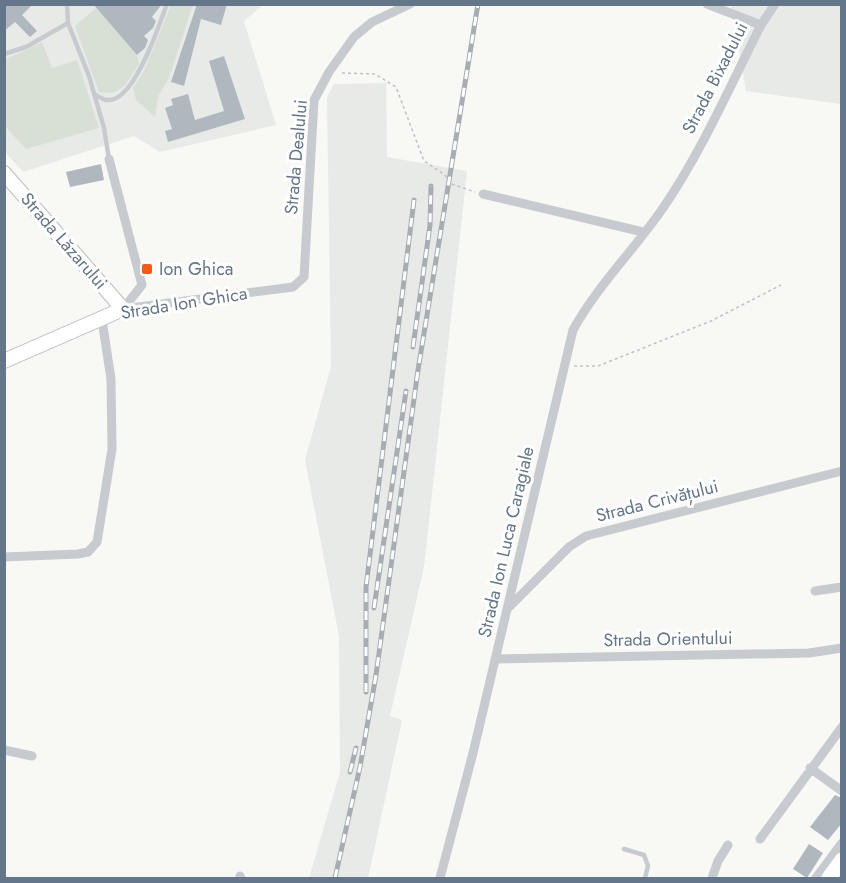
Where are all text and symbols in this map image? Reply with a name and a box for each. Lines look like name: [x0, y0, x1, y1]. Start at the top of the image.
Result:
street label: Strada Bixadului: [676, 18, 754, 138]
street label: Strada Dealului: [278, 98, 314, 216]
street label: Strada Lăzarului: [14, 187, 114, 295]
place label: Ion Ghica: [159, 256, 233, 282]
marker: Ion Ghica: [140, 262, 154, 276]
street label: Strada Ion Ghica: [119, 280, 249, 326]
street label: Strada Ion Luca Caragiale: [471, 444, 541, 640]
street label: Strada Crivățului: [593, 473, 721, 529]
street label: Strada Orientului: [603, 625, 733, 653]

